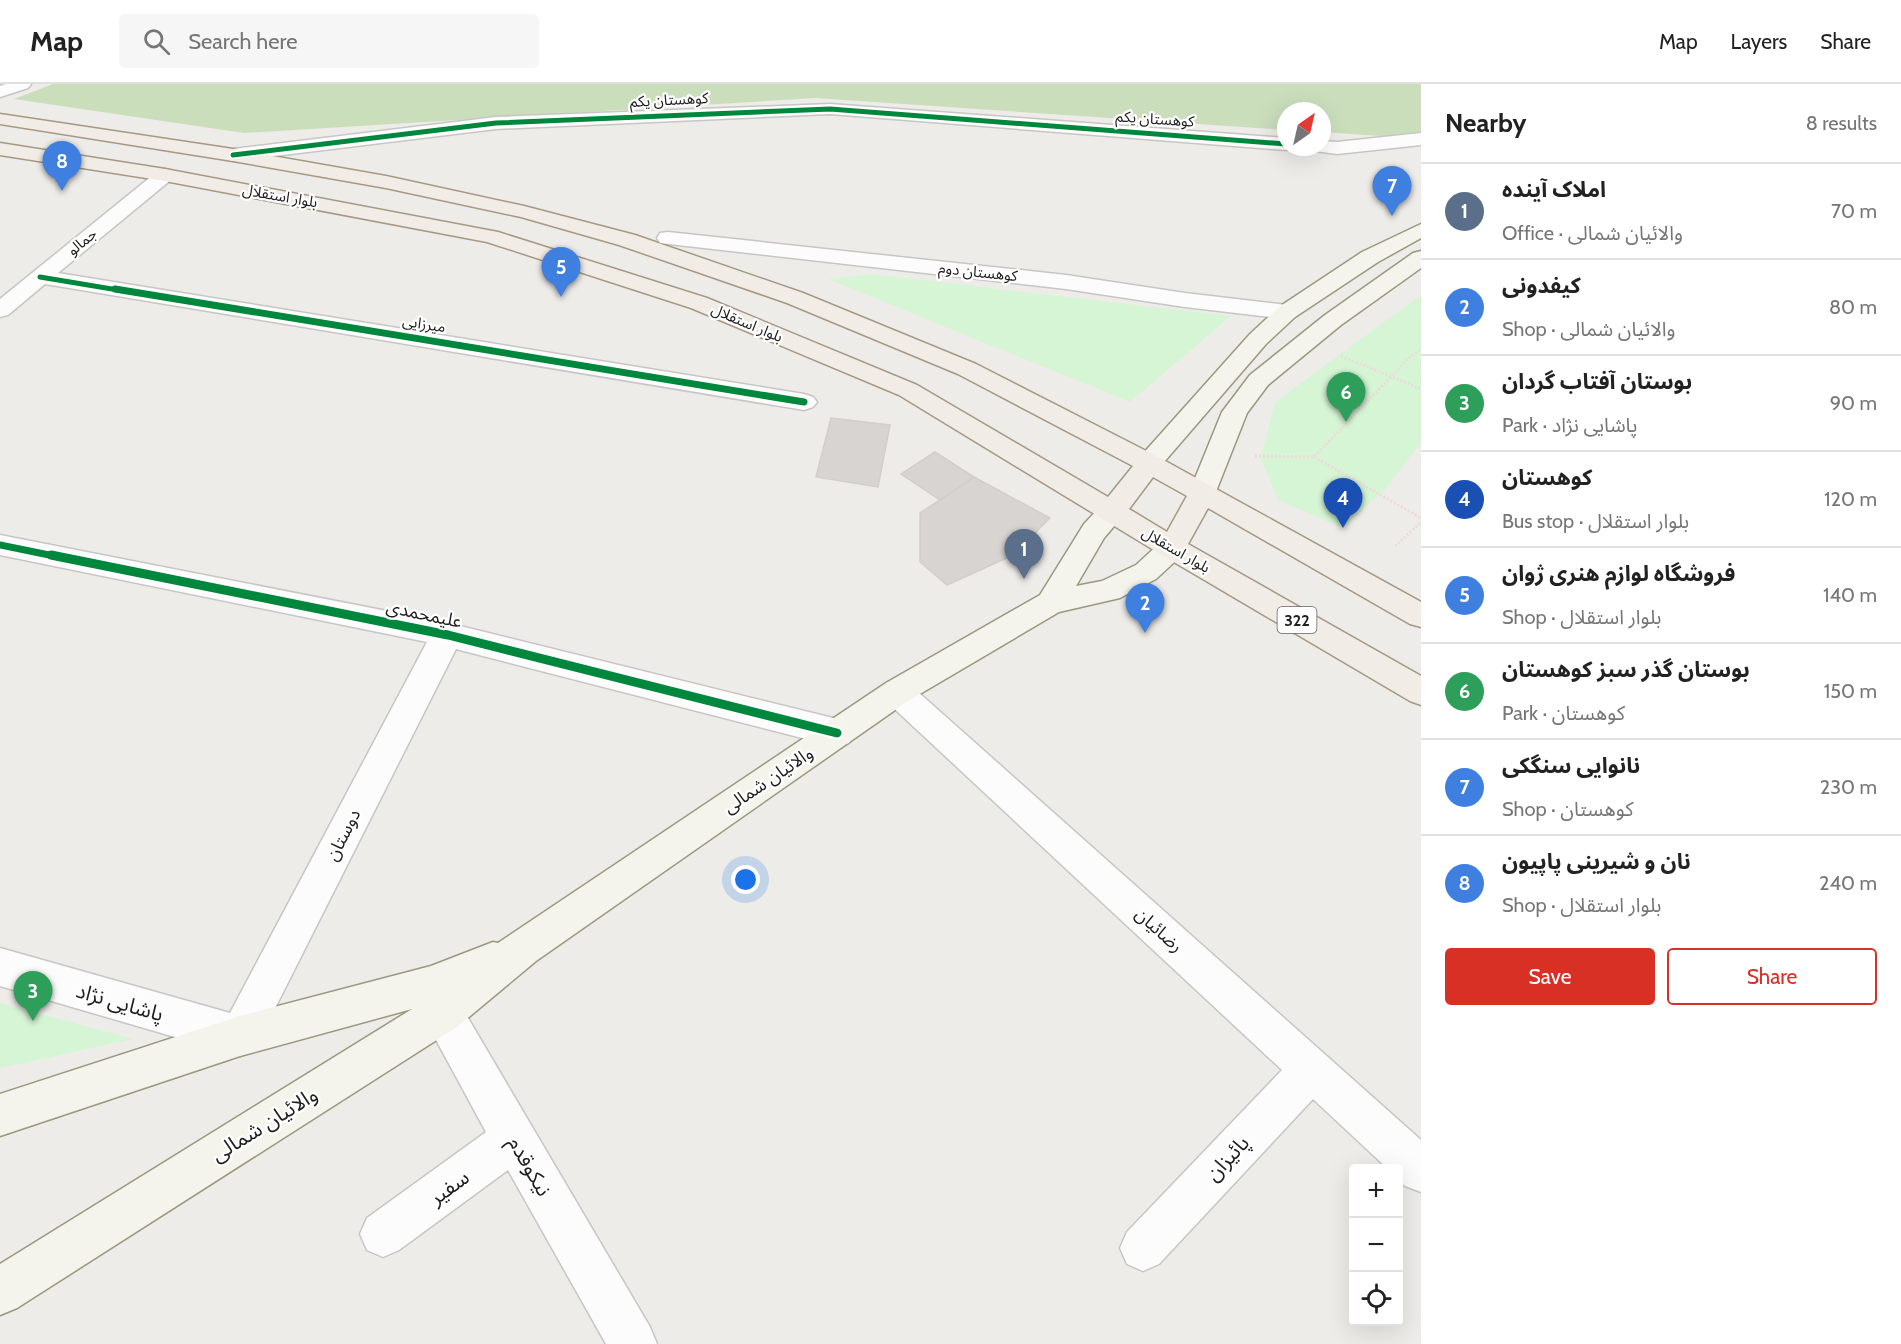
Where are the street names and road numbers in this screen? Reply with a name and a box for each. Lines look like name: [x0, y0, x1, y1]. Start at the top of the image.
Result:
street label: کوهستان یکم: [629, 89, 710, 113]
street label: کوهستان یکم: [1115, 107, 1196, 133]
street label: بلوار استقلال: [241, 181, 319, 211]
street label: جمالو: [64, 225, 101, 259]
street label: کوهستان دوم: [937, 259, 1019, 287]
street label: بلوار استقلال: [709, 300, 785, 346]
street label: میرزایی: [401, 312, 447, 336]
street label: بلوار استقلال: [1139, 523, 1213, 577]
street label: علیمحمدی: [384, 595, 464, 633]
road number: 322: [1278, 607, 1316, 633]
street label: والائیان شمالی: [719, 742, 817, 818]
street label: دوستان: [321, 805, 365, 865]
street label: رضائیان: [1131, 903, 1187, 957]
street label: پاشایی نژاد: [73, 978, 167, 1028]
street label: والائیان شمالی: [206, 1081, 322, 1167]
street label: پائیزان: [1200, 1130, 1255, 1187]
street label: نیکوقدم: [500, 1132, 557, 1202]
street label: سفیر: [423, 1164, 474, 1210]

